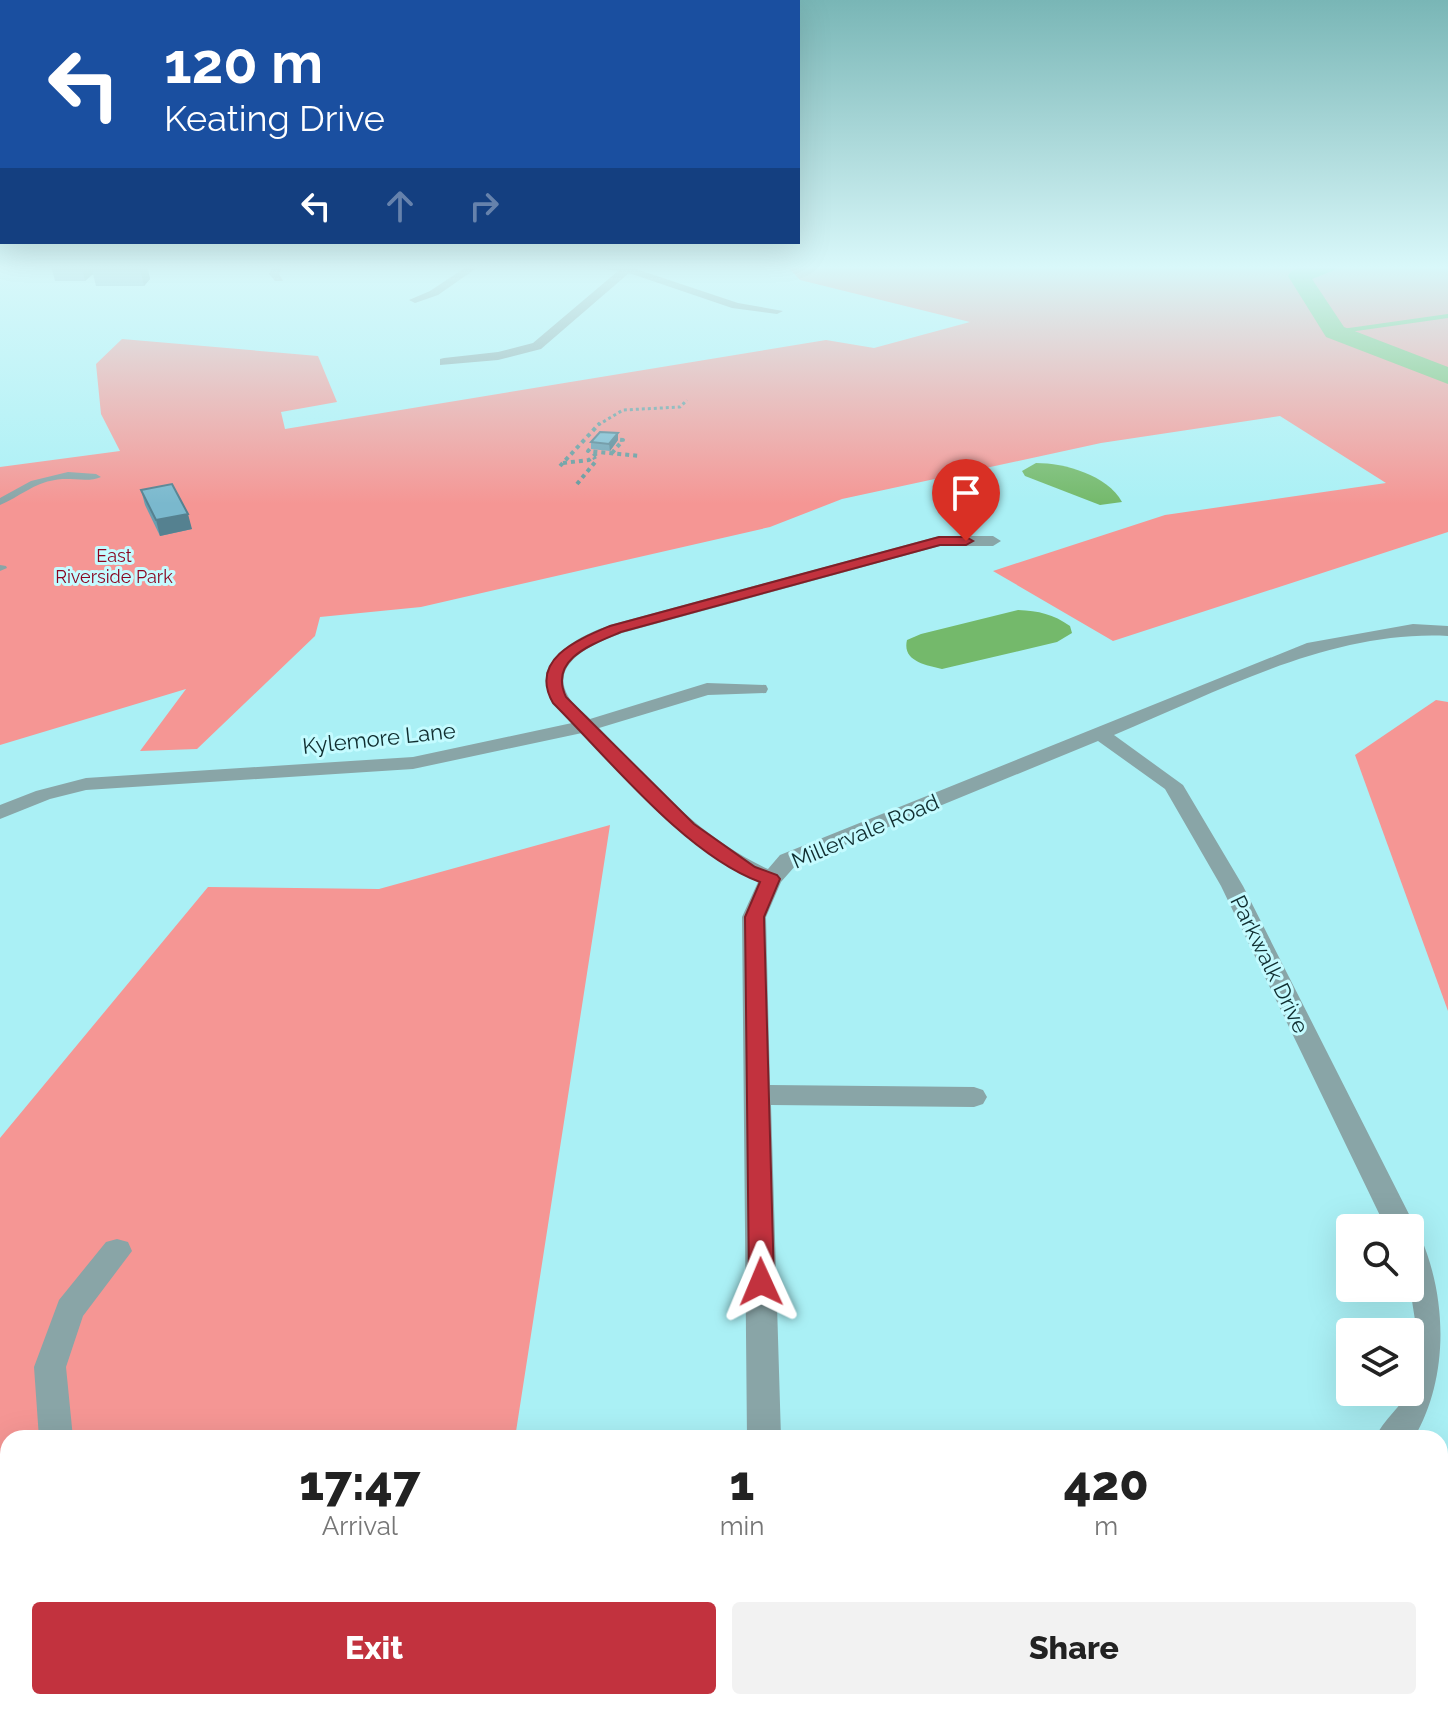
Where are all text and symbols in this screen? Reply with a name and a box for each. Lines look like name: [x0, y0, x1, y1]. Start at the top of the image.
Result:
text: 120 m: [164, 30, 323, 96]
icon: left: [32, 32, 136, 136]
text: Keating Drive: [164, 97, 385, 139]
icon: left: [294, 184, 338, 228]
icon: ahead: [378, 184, 422, 228]
icon: right: [462, 184, 506, 228]
pin: [932, 459, 1000, 541]
icon: arrive: [944, 471, 988, 515]
park label: East Riverside Park: [55, 545, 173, 587]
street label: Kylemore Lane: [301, 717, 457, 759]
street label: Millervale Road: [787, 788, 943, 874]
street label: Parkwalk Drive: [1225, 891, 1315, 1037]
map controls: [1336, 1214, 1424, 1406]
button: search: [1336, 1214, 1424, 1302]
position arrow: [719, 1240, 803, 1324]
button: layers: [1336, 1318, 1424, 1406]
text: 17:47: [299, 1455, 420, 1511]
text: 1: [730, 1455, 754, 1511]
text: 420: [1064, 1455, 1149, 1511]
text: Arrival: [322, 1511, 398, 1541]
text: min: [720, 1511, 764, 1541]
text: m: [1094, 1511, 1118, 1541]
button: Exit: [32, 1602, 716, 1694]
button: Share: [732, 1602, 1416, 1694]

